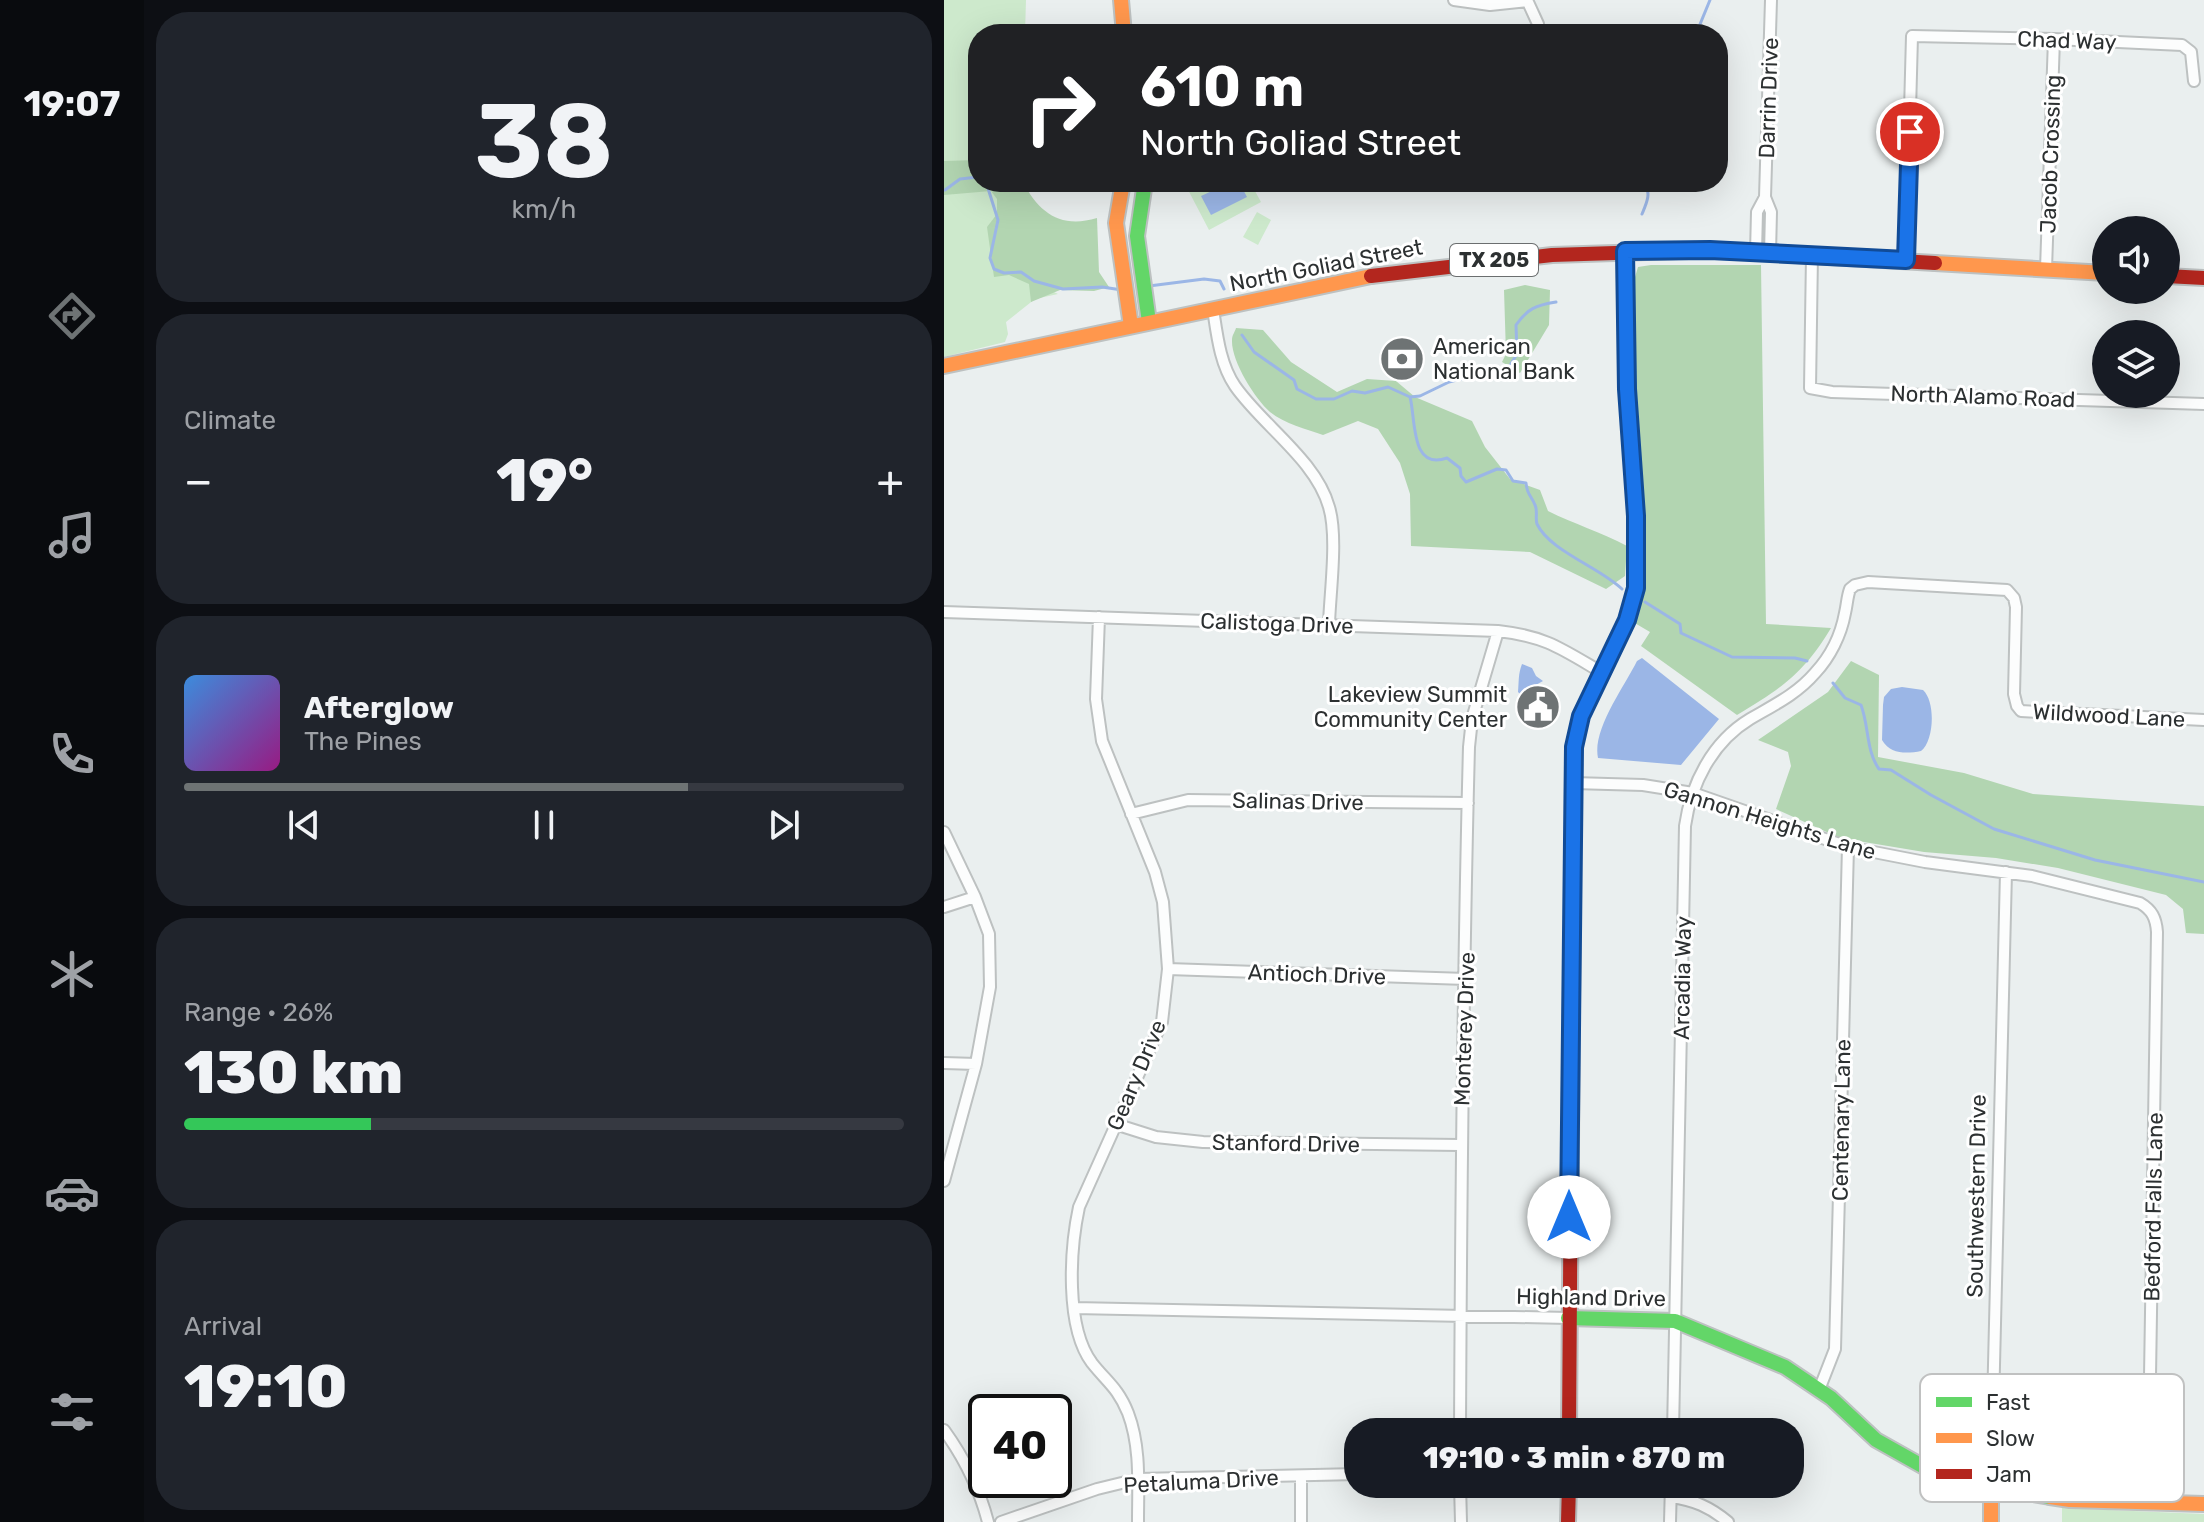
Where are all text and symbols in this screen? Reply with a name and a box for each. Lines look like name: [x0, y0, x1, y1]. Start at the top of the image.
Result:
street label: Chad Way: [2017, 25, 2117, 56]
street label: Darrin Drive: [1753, 37, 1784, 159]
text: 610 m: [1140, 54, 1304, 120]
icon: right: [1008, 56, 1112, 160]
street label: Jacob Crossing: [2034, 74, 2067, 234]
text: 38: [475, 80, 613, 203]
text: 19:07: [24, 82, 120, 125]
pin: [1876, 98, 1944, 166]
icon: arrive: [1888, 110, 1932, 154]
text: North Goliad Street: [1140, 121, 1461, 164]
text: km/h: [512, 194, 576, 225]
map controls: [2092, 216, 2180, 408]
button: sound: [2092, 216, 2180, 304]
street label: North Goliad Street: [1227, 233, 1425, 297]
road number: TX 205: [1450, 244, 1538, 276]
icon: directions: [44, 288, 100, 344]
button: layers: [2092, 320, 2180, 408]
place label: American National Bank: [1433, 333, 1575, 385]
bank icon: American National Bank: [1378, 335, 1426, 383]
street label: North Alamo Road: [1890, 380, 2076, 413]
text: Climate: [184, 405, 276, 436]
text: 19°: [496, 445, 593, 516]
text: −: [184, 455, 213, 507]
text: +: [877, 455, 904, 507]
icon: music: [44, 507, 100, 563]
street label: Calistoga Drive: [1200, 607, 1354, 640]
place label: Lakeview Summit Community Center: [1314, 681, 1508, 733]
public building icon: Lakeview Summit Community Center: [1514, 683, 1562, 731]
text: Afterglow: [304, 690, 454, 726]
street label: Wildwood Lane: [2032, 698, 2186, 733]
icon: phone: [44, 726, 100, 782]
text: The Pines: [304, 726, 422, 757]
street label: Gannon Heights Lane: [1661, 775, 1879, 866]
street label: Salinas Drive: [1232, 787, 1364, 816]
icon: previous: [282, 803, 326, 847]
icon: pause: [522, 803, 566, 847]
icon: next: [762, 803, 806, 847]
street label: Arcadia Way: [1668, 916, 1697, 1040]
icon: climate: [44, 946, 100, 1002]
street label: Monterey Drive: [1448, 952, 1481, 1107]
street label: Antioch Drive: [1247, 959, 1387, 990]
text: Range · 26%: [184, 997, 333, 1028]
street label: Geary Drive: [1101, 1016, 1172, 1135]
text: 130 km: [184, 1037, 403, 1108]
street label: Centenary Lane: [1827, 1039, 1856, 1201]
street label: Southwestern Drive: [1961, 1094, 1992, 1298]
street label: Bedford Falls Lane: [2138, 1112, 2169, 1302]
street label: Stanford Drive: [1212, 1129, 1360, 1158]
icon: car: [44, 1165, 100, 1221]
position arrow: [1527, 1175, 1611, 1259]
street label: Highland Drive: [1516, 1283, 1666, 1312]
text: Arrival: [184, 1311, 262, 1342]
text: 19:10: [184, 1351, 347, 1422]
legend: [1920, 1374, 2184, 1502]
icon: filters: [44, 1384, 100, 1440]
text: Fast: [1986, 1389, 2031, 1416]
speed limit sign: 40: [968, 1394, 1072, 1498]
text: Slow: [1986, 1425, 2035, 1452]
text: 19:10 · 3 min · 870 m: [1423, 1440, 1725, 1476]
text: Jam: [1986, 1461, 2032, 1488]
street label: Petaluma Drive: [1123, 1464, 1279, 1499]

